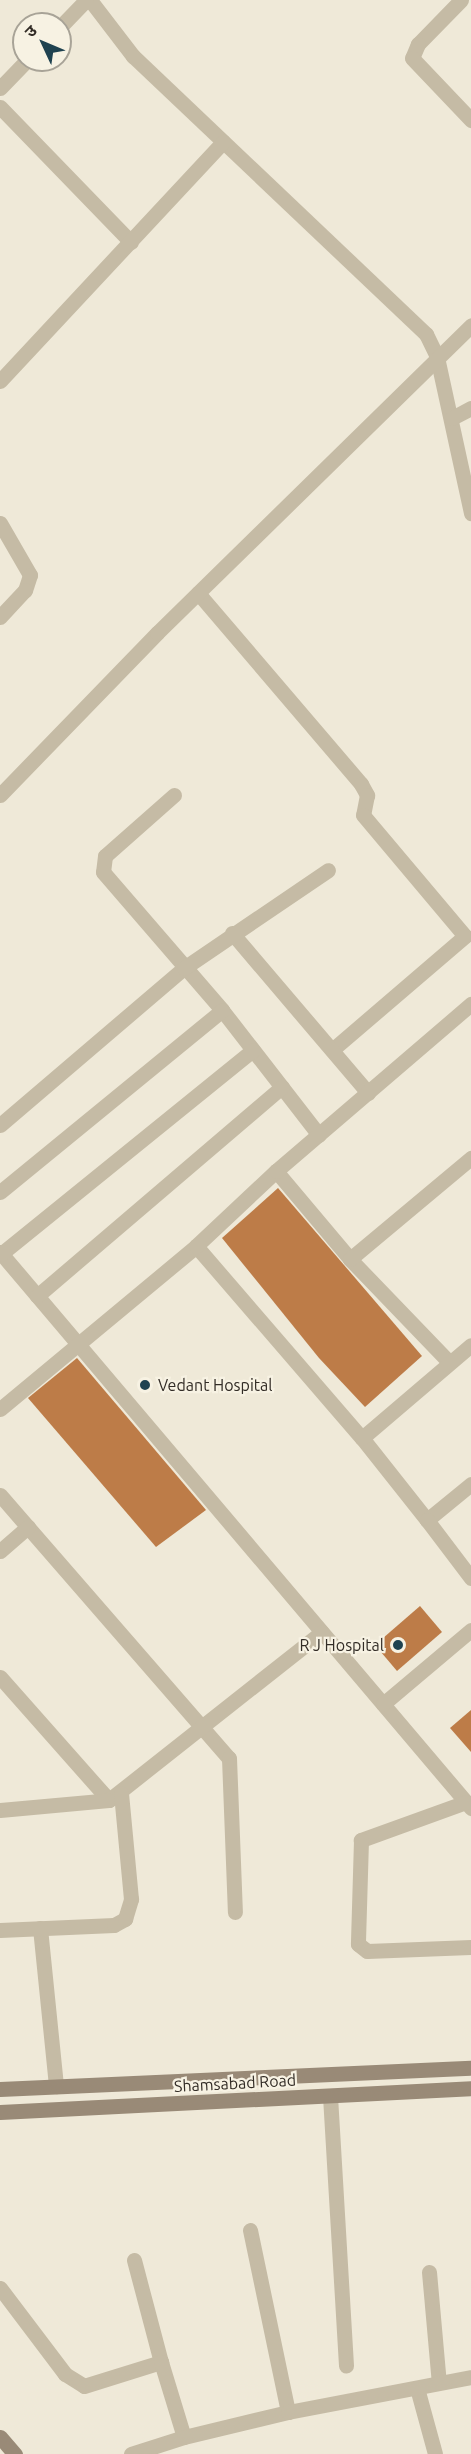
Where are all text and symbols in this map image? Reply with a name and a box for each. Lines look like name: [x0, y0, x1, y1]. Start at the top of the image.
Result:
north arrow: [12, 12, 72, 72]
text: उ: [21, 21, 40, 41]
place label: Vedant Hospital: [158, 1375, 272, 1395]
marker: Vedant Hospital: [136, 1376, 154, 1394]
place label: R J Hospital: [299, 1635, 384, 1655]
marker: R J Hospital: [389, 1636, 407, 1654]
street label: Shamsabad Road: [173, 2070, 297, 2096]

